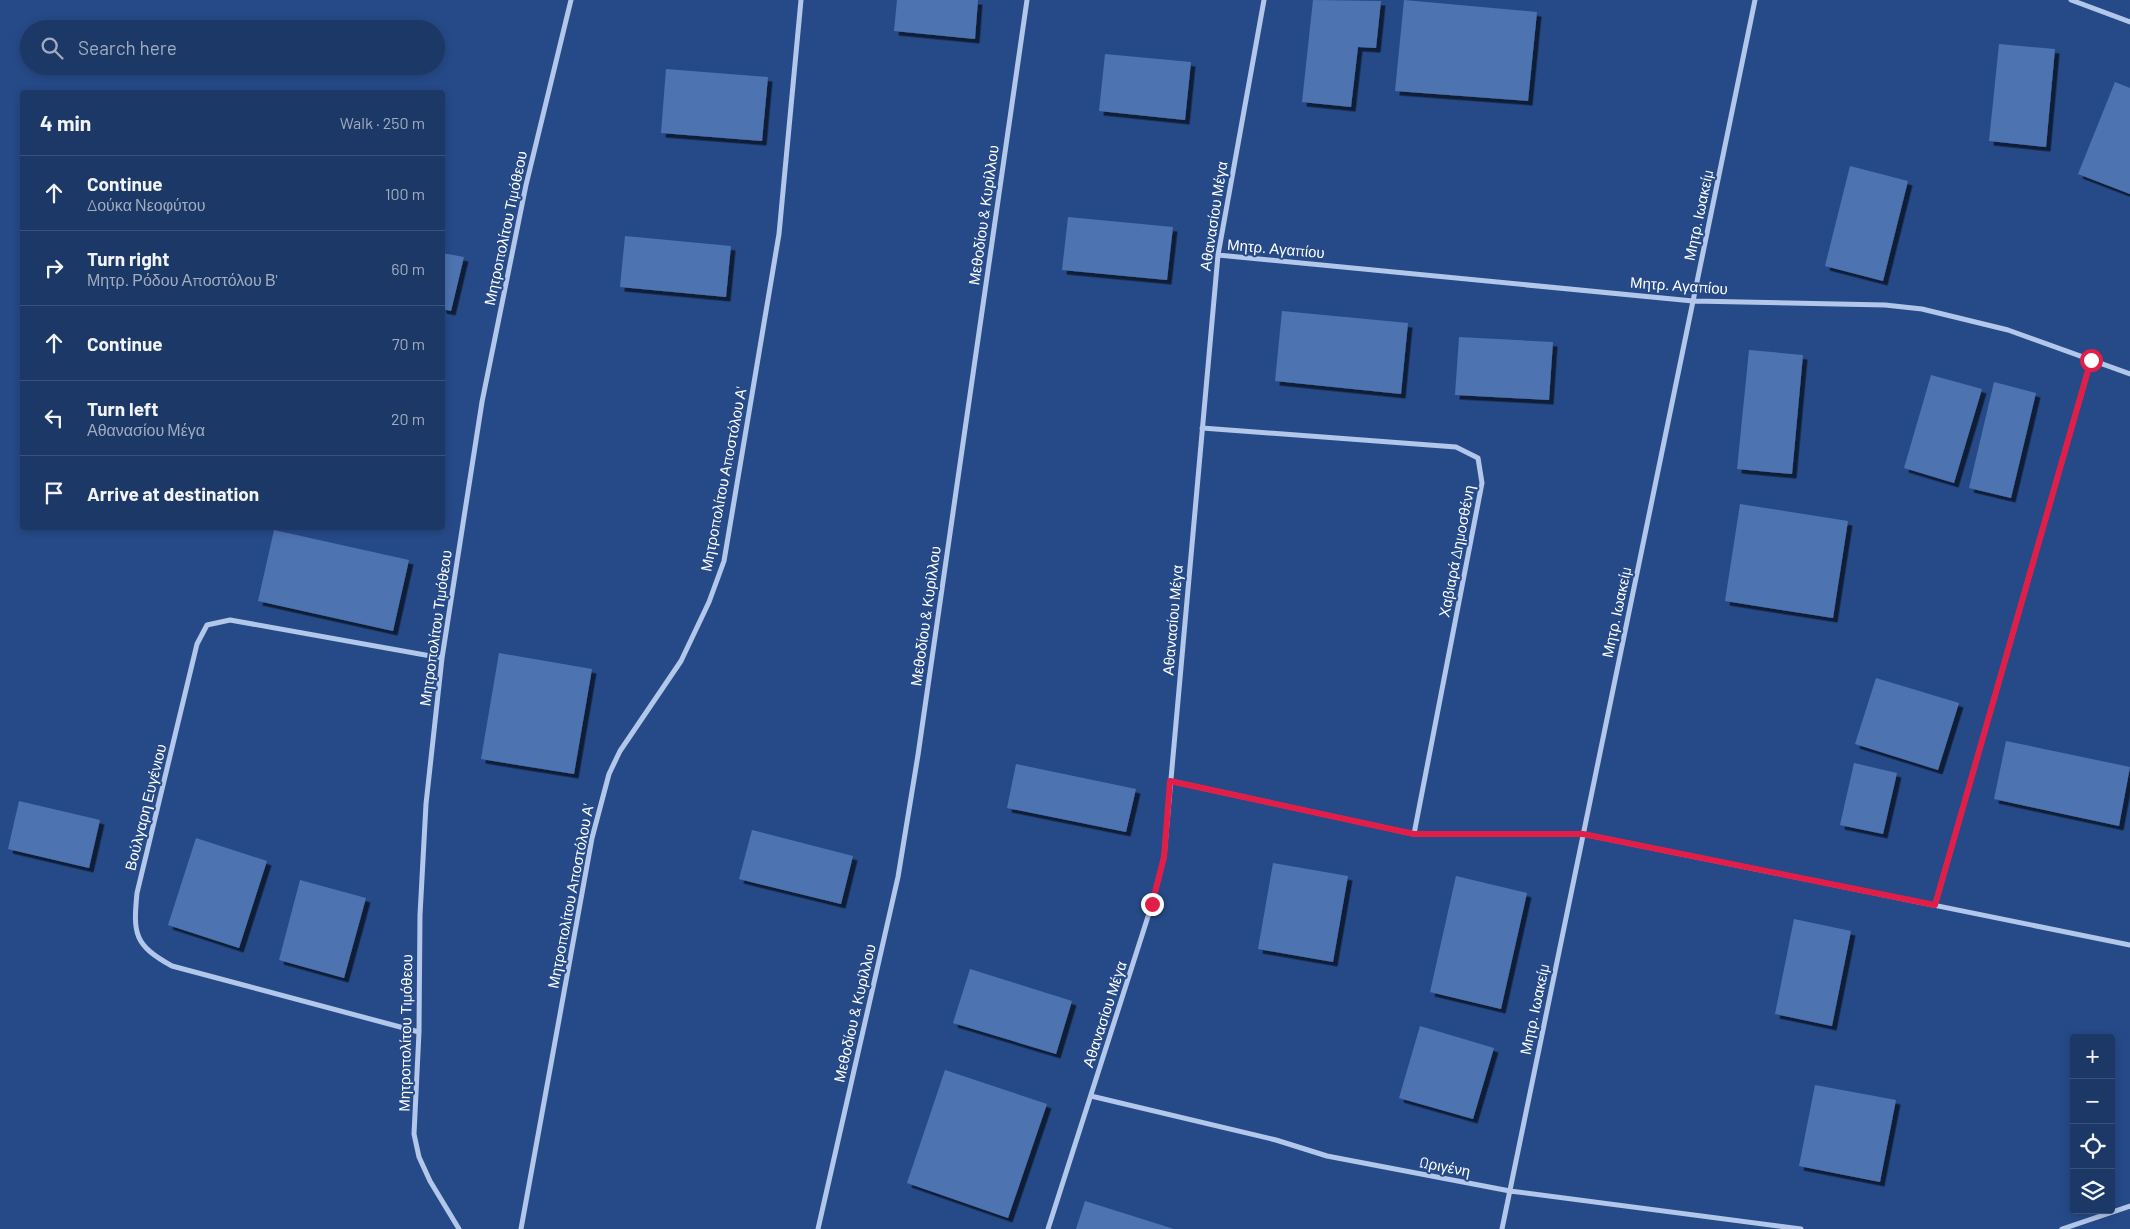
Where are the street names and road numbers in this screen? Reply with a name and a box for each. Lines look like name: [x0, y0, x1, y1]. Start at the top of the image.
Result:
street label: Μεθοδίου & Κυρίλλου: [964, 144, 1002, 286]
street label: Μητροπολίτου Τιμόθεου: [480, 149, 530, 307]
street label: Αθανασίου Μέγα: [1195, 160, 1231, 272]
street label: Μητρ. Ιωακείμ: [1680, 168, 1716, 262]
street label: Μητρ. Αγαπίου: [1226, 235, 1326, 261]
street label: Μητρ. Αγαπίου: [1630, 273, 1728, 297]
street label: Μητροπολίτου Αποστόλου Α': [696, 385, 750, 573]
street label: Χαβιαρά Δημοσθένη: [1434, 483, 1478, 619]
street label: Μεθοδίου & Κυρίλλου: [906, 545, 944, 687]
street label: Μητροπολίτου Τιμόθεου: [415, 549, 455, 707]
street label: Αθανασίου Μέγα: [1158, 564, 1186, 676]
street label: Μητρ. Ιωακείμ: [1598, 565, 1634, 659]
street label: Βούλγαρη Ευγένιου: [121, 742, 169, 872]
street label: Μητροπολίτου Αποστόλου Α': [543, 802, 597, 990]
street label: Μεθοδίου & Κυρίλλου: [829, 942, 879, 1084]
street label: Μητροπολίτου Τιμόθεου: [395, 954, 415, 1112]
street label: Αθανασίου Μέγα: [1078, 958, 1130, 1069]
street label: Μητρ. Ιωακείμ: [1516, 962, 1552, 1056]
street label: Ωριγένη: [1418, 1152, 1472, 1180]

